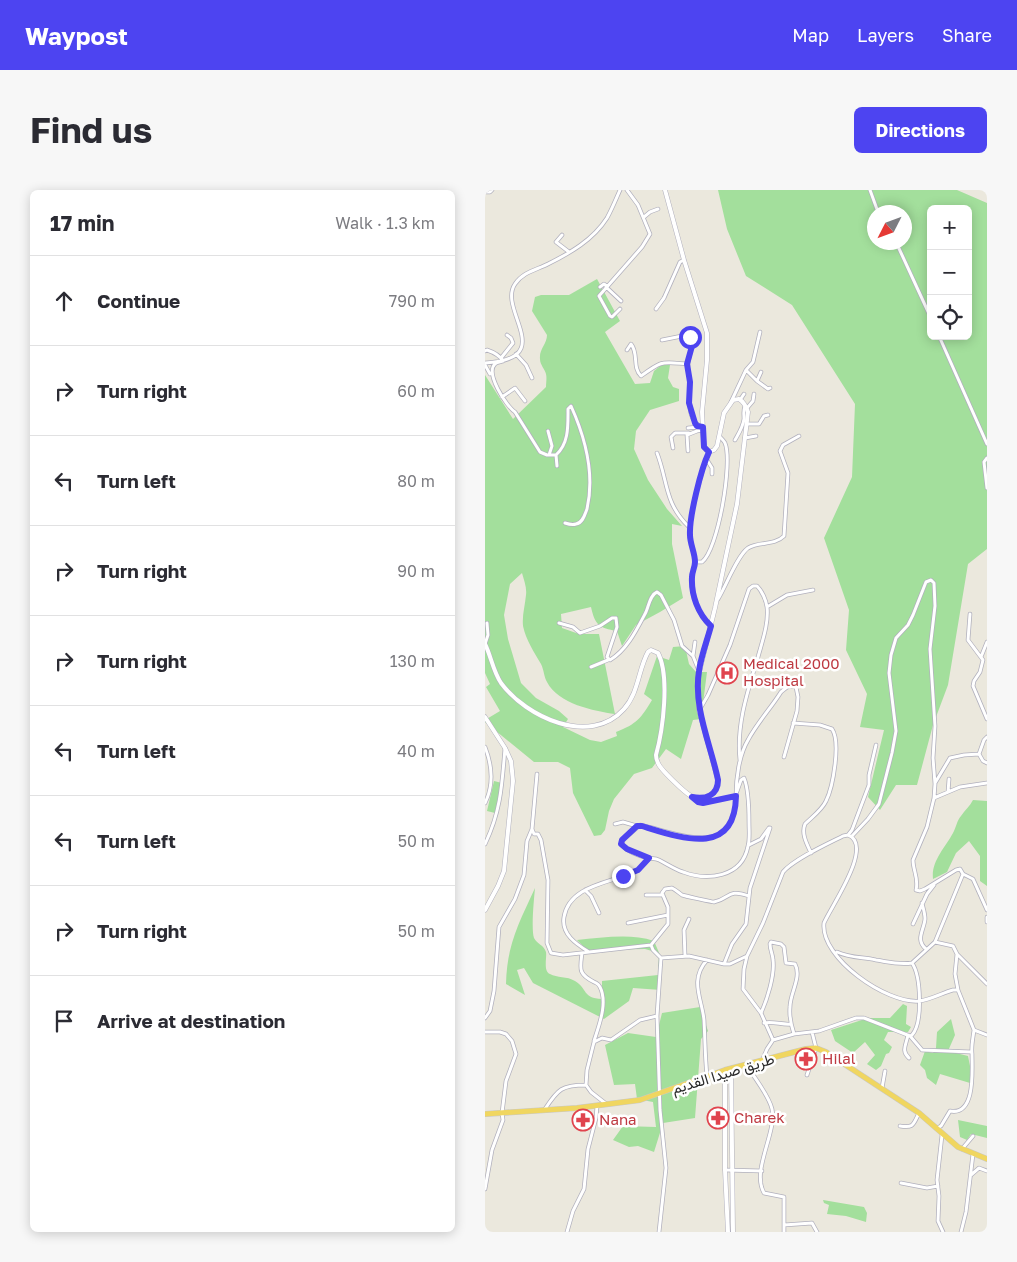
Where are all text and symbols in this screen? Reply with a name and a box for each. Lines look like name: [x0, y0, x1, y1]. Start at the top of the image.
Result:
text: Waypost: [25, 21, 128, 50]
text: Map: [792, 24, 829, 46]
text: Layers: [857, 24, 914, 46]
text: Share: [942, 24, 992, 46]
button: Directions: [854, 107, 987, 153]
text: Find us: [30, 109, 152, 151]
north arrow: [867, 205, 912, 250]
map controls: [927, 205, 972, 340]
button: +: [927, 205, 972, 250]
text: 17 min: [50, 210, 114, 236]
text: Walk · 1.3 km: [335, 213, 435, 233]
button: −: [927, 250, 972, 295]
icon: ahead: [50, 287, 78, 315]
text: Continue: [97, 289, 180, 312]
text: 790 m: [389, 291, 435, 311]
button: locate: [927, 295, 972, 340]
route start: [679, 326, 702, 349]
icon: right: [50, 377, 78, 405]
text: Turn right: [97, 379, 187, 402]
text: 60 m: [397, 381, 435, 401]
icon: left: [50, 467, 78, 495]
text: Turn left: [97, 469, 176, 492]
text: 80 m: [397, 471, 435, 491]
icon: right: [50, 557, 78, 585]
text: Turn right: [97, 559, 187, 582]
text: 90 m: [397, 561, 435, 581]
icon: right: [50, 647, 78, 675]
text: Turn right: [97, 649, 187, 672]
text: 130 m: [390, 651, 435, 671]
place label: Medical 2000 Hospital: [743, 654, 840, 689]
hospital icon: Medical 2000 Hospital: [715, 661, 739, 685]
icon: left: [50, 737, 78, 765]
text: Turn left: [97, 739, 176, 762]
text: 40 m: [397, 741, 435, 761]
icon: left: [50, 827, 78, 855]
text: Turn left: [97, 829, 176, 852]
text: 50 m: [398, 831, 435, 851]
route end: [612, 865, 635, 888]
icon: right: [50, 917, 78, 945]
text: Turn right: [97, 919, 187, 942]
text: 50 m: [398, 921, 435, 941]
icon: arrive: [50, 1007, 78, 1035]
text: Arrive at destination: [97, 1009, 285, 1032]
pharmacy icon: Hilal: [794, 1047, 818, 1071]
street label: طريق صيدا القديم: [669, 1049, 777, 1099]
place label: Hilal: [822, 1049, 856, 1067]
pharmacy icon: Charek: [706, 1106, 730, 1130]
pharmacy icon: Nana: [571, 1108, 595, 1132]
place label: Charek: [734, 1108, 785, 1126]
place label: Nana: [599, 1110, 637, 1128]

